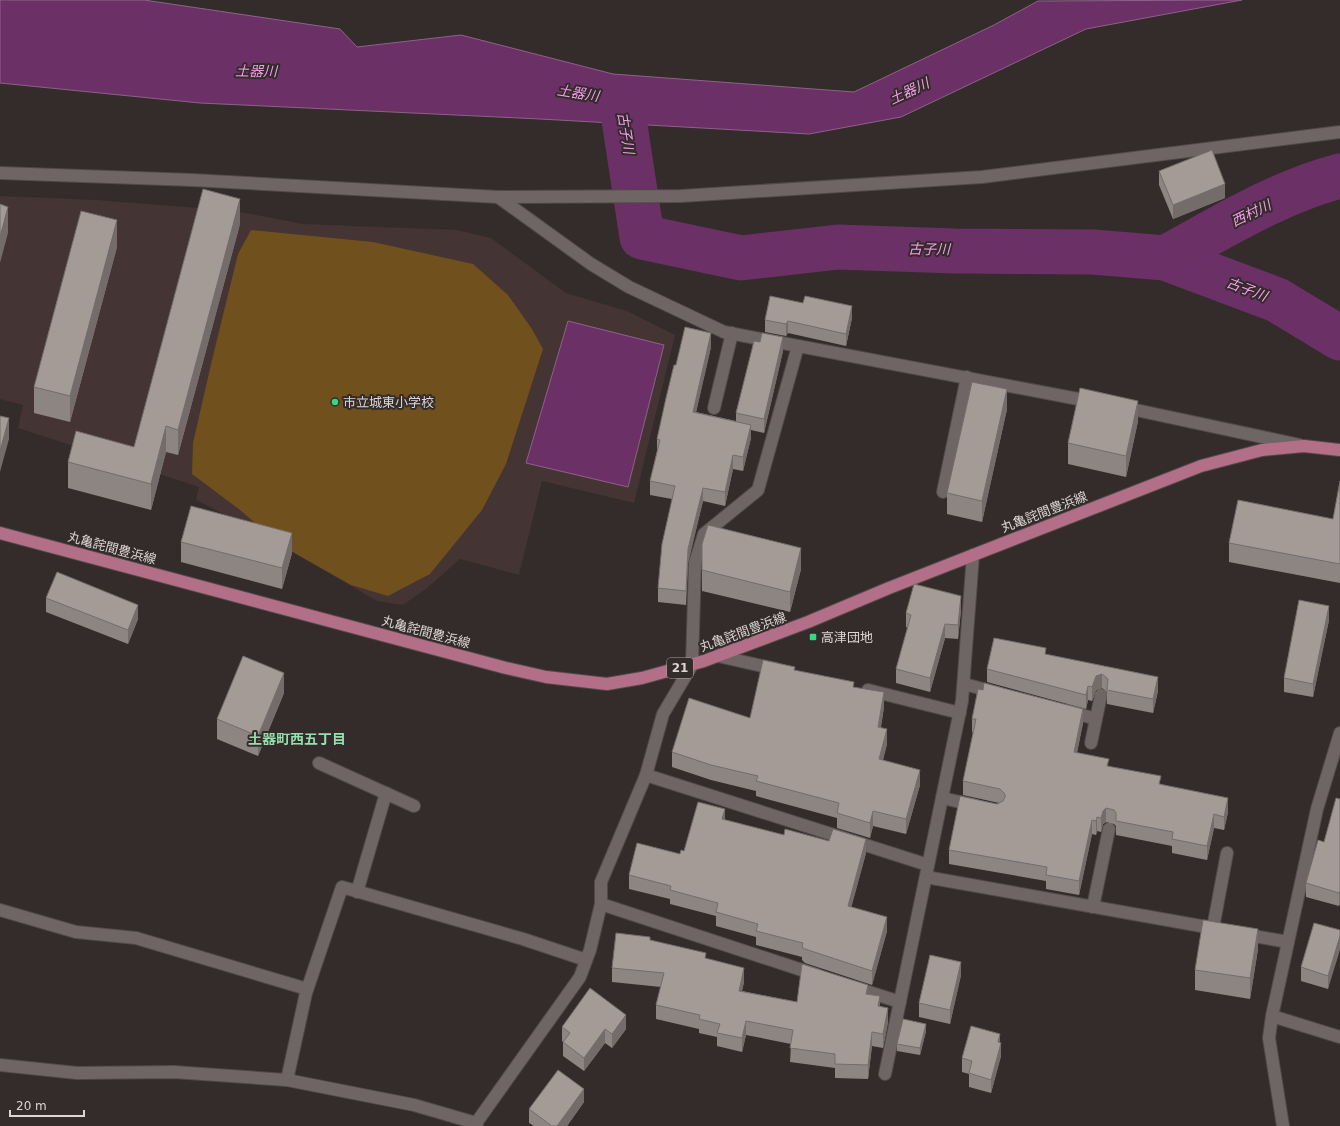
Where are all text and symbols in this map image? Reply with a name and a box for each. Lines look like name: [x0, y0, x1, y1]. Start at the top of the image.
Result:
water label: 土器川: [235, 63, 279, 79]
water label: 土器川: [887, 74, 933, 107]
water label: 土器川: [556, 82, 602, 104]
water label: 古子川: [615, 111, 637, 157]
water label: 西村川: [1229, 196, 1275, 229]
water label: 古子川: [908, 241, 952, 257]
water label: 古子川: [1225, 274, 1271, 305]
place label: 市立城東小学校: [343, 395, 434, 410]
marker: 市立城東小学校: [330, 397, 340, 407]
street label: 丸亀詫間豊浜線: [999, 489, 1089, 535]
street label: 丸亀詫間豊浜線: [66, 529, 158, 567]
street label: 丸亀詫間豊浜線: [698, 609, 788, 655]
street label: 丸亀詫間豊浜線: [380, 613, 472, 651]
place label: 高津団地: [821, 630, 873, 645]
marker: 高津団地: [808, 632, 818, 642]
road number: 21: [667, 658, 693, 678]
district label: 土器町西五丁目: [248, 731, 346, 747]
scale bar: [10, 1092, 84, 1118]
text: 20 m: [16, 1099, 47, 1113]

